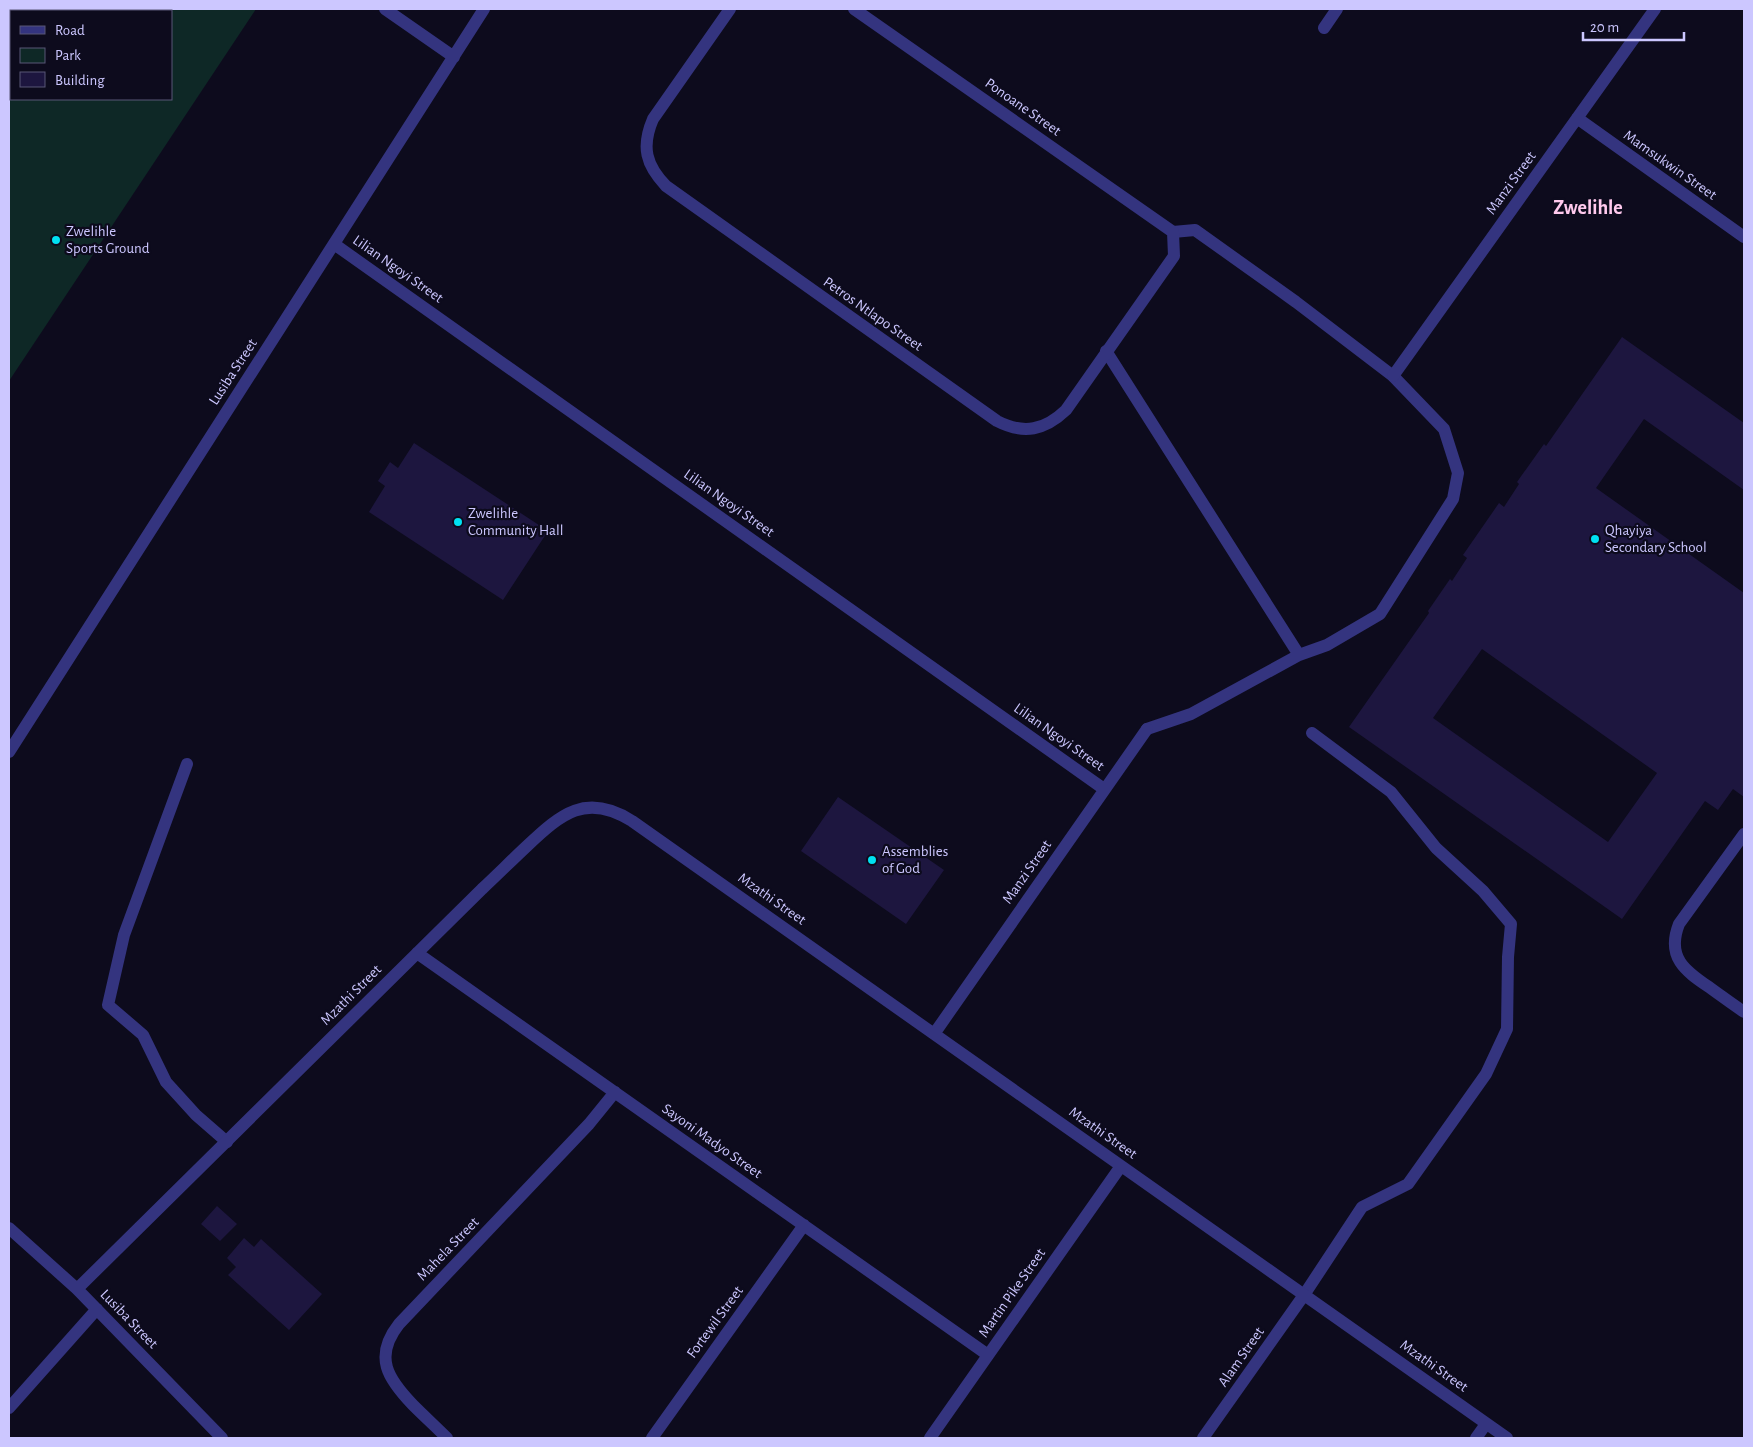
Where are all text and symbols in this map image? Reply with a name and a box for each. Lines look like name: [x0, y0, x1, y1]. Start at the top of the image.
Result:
legend: [10, 10, 172, 100]
scale bar: [1583, 10, 1684, 42]
text: 20 m: [1590, 20, 1619, 35]
text: Road: [55, 23, 85, 38]
text: Park: [55, 48, 81, 63]
text: Building: [55, 73, 105, 88]
street label: Ponoane Street: [982, 75, 1064, 139]
street label: Mamsukwin Street: [1621, 127, 1719, 203]
street label: Manzi Street: [1483, 149, 1539, 217]
district label: Zwelihle: [1553, 198, 1623, 218]
place label: Zwelihle Sports Ground: [66, 224, 150, 256]
street label: Lilian Ngoyi Street: [350, 232, 446, 306]
marker: Zwelihle Sports Ground: [50, 234, 62, 246]
street label: Petros Ntlapo Street: [821, 274, 926, 354]
street label: Lusiba Street: [206, 336, 260, 408]
street label: Lilian Ngoyi Street: [681, 466, 777, 540]
place label: Zwelihle Community Hall: [468, 506, 563, 538]
marker: Zwelihle Community Hall: [452, 516, 464, 528]
place label: Qhayiya Secondary School: [1605, 523, 1707, 555]
marker: Qhayiya Secondary School: [1589, 533, 1601, 545]
street label: Lilian Ngoyi Street: [1011, 700, 1107, 774]
street label: Manzi Street: [1000, 837, 1054, 907]
place label: Assemblies of God: [882, 844, 948, 876]
marker: Assemblies of God: [866, 854, 878, 866]
street label: Mzathi Street: [735, 870, 809, 928]
street label: Mzathi Street: [318, 962, 384, 1028]
street label: Sayoni Madyo Street: [659, 1101, 765, 1181]
street label: Mzathi Street: [1066, 1104, 1140, 1162]
street label: Mahela Street: [414, 1214, 482, 1284]
street label: Martin Pike Street: [976, 1246, 1048, 1340]
street label: Fortewil Street: [684, 1283, 746, 1361]
street label: Lusiba Street: [97, 1287, 161, 1352]
street label: Alam Street: [1215, 1324, 1267, 1390]
street label: Mzathi Street: [1397, 1337, 1471, 1395]

